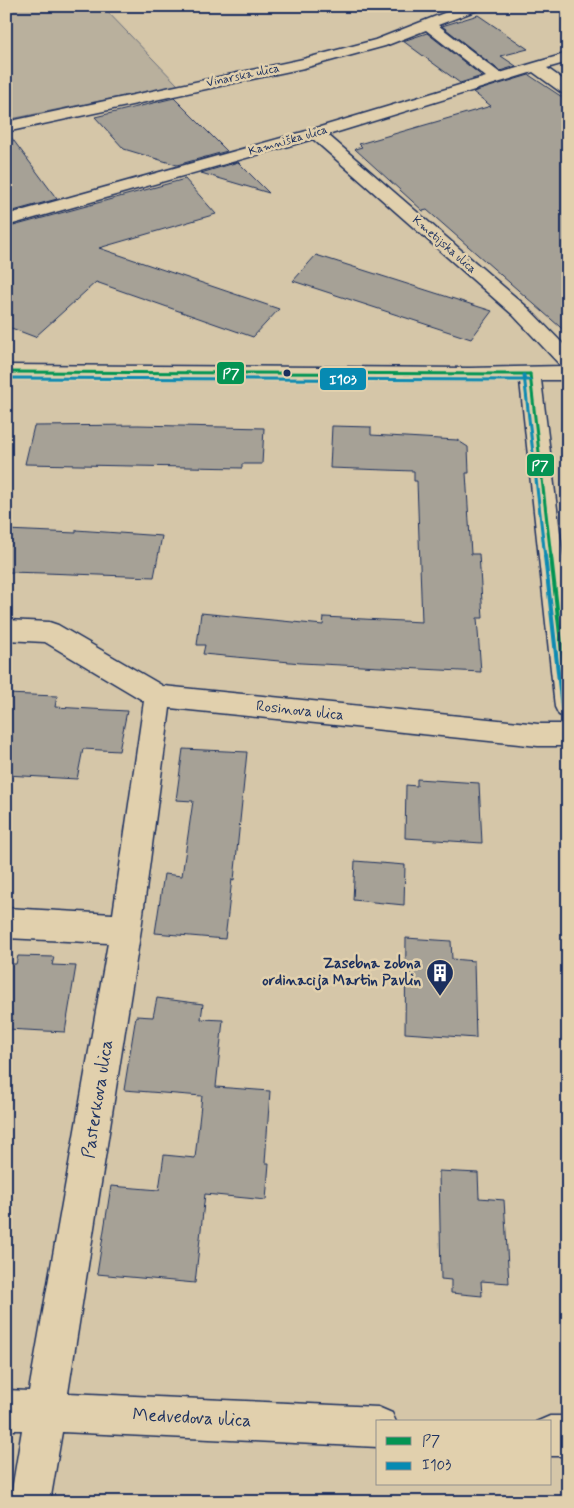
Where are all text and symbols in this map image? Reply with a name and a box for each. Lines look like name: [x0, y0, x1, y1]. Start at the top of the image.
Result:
street label: Vinarska ulica: [205, 60, 281, 92]
street label: Kamniška ulica: [247, 122, 329, 160]
street label: Kmetijska ulica: [409, 213, 479, 277]
line badge: P7: [216, 361, 245, 385]
text: P7: [223, 365, 240, 383]
line badge: I103: [319, 367, 367, 391]
unlabelled marker: [282, 368, 292, 378]
text: I103: [329, 371, 357, 389]
line badge: P7: [526, 453, 555, 477]
text: P7: [532, 457, 549, 475]
street label: Rosinova ulica: [255, 696, 345, 726]
place label: Zasebna zobna ordinacija Martin Pavlin: [262, 954, 421, 991]
building icon: Zasebna zobna ordinacija Martin Pavlin: [425, 958, 455, 997]
street label: Pasterkova ulica: [77, 1038, 119, 1160]
street label: Medvedova ulica: [132, 1403, 252, 1433]
legend: [376, 1420, 552, 1486]
text: P7: [422, 1432, 440, 1452]
text: I103: [422, 1456, 451, 1476]

